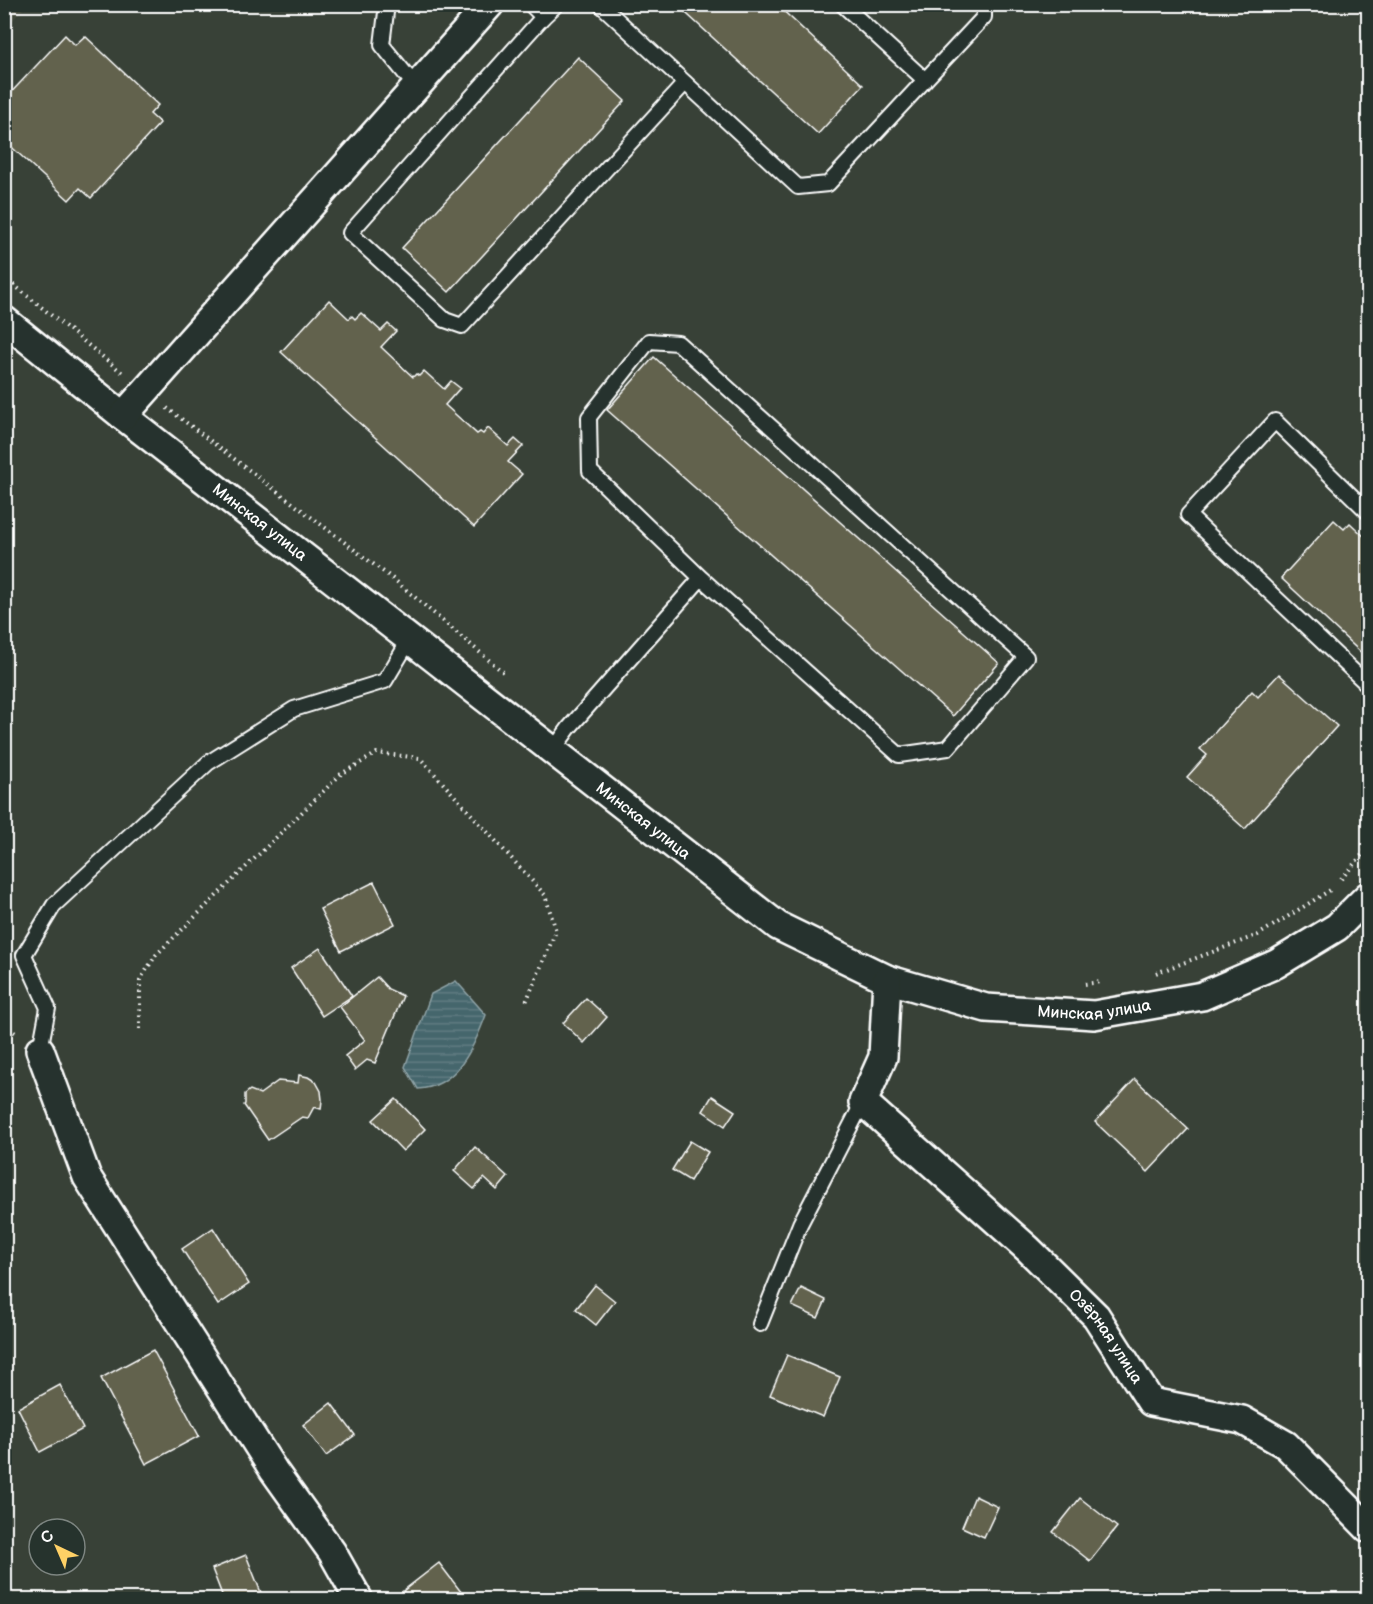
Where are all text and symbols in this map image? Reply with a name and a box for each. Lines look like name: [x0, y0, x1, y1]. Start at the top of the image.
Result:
street label: Минская улица: [209, 480, 311, 565]
street label: Минская улица: [592, 778, 694, 864]
street label: Минская улица: [1037, 996, 1153, 1025]
street label: Озёрная улица: [1065, 1285, 1147, 1388]
north arrow: [27, 1517, 87, 1577]
text: С: [37, 1527, 58, 1548]

